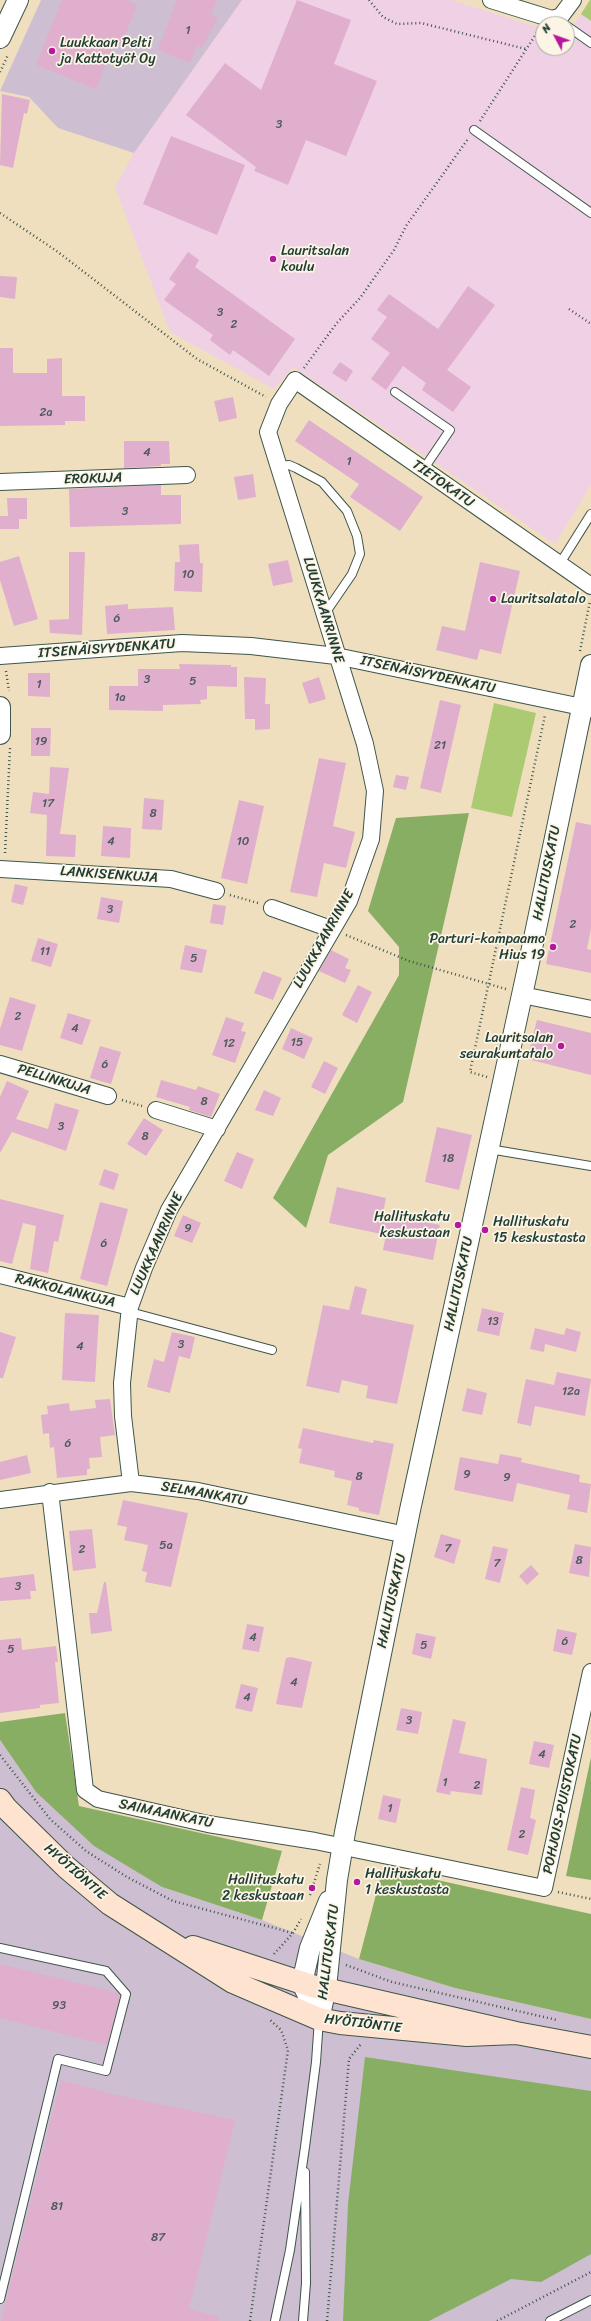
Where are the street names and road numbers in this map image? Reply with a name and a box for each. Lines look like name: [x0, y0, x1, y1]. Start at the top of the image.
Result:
street label: TIETOKATU: [409, 456, 477, 512]
street label: EROKUJA: [63, 470, 123, 488]
street label: LUUKKAANRINNE: [299, 555, 347, 665]
street label: ITSENÄISYYDENKATU: [38, 636, 176, 662]
street label: ITSENÄISYYDENKATU: [359, 652, 497, 698]
street label: HALLITUSKATU: [530, 824, 564, 922]
street label: LANKISENKUJA: [60, 863, 158, 887]
street label: LUUKKAANRINNE: [290, 887, 358, 991]
street label: PELLINKUJA: [15, 1061, 93, 1099]
street label: LUUKKAANRINNE: [127, 1190, 187, 1298]
street label: HALLITUSKATU: [441, 1235, 477, 1333]
street label: RAKKOLANKUJA: [13, 1270, 117, 1312]
street label: SELMANKATU: [160, 1478, 248, 1510]
street label: HALLITUSKATU: [374, 1552, 410, 1650]
street label: POHJOIS-PUISTOKATU: [540, 1732, 586, 1876]
street label: SAIMAANKATU: [117, 1796, 215, 1832]
street label: HYÖTIÖNTIE: [40, 1840, 110, 1904]
street label: HALLITUSKATU: [315, 1903, 343, 2001]
street label: HYÖTIÖNTIE: [323, 2011, 403, 2037]

